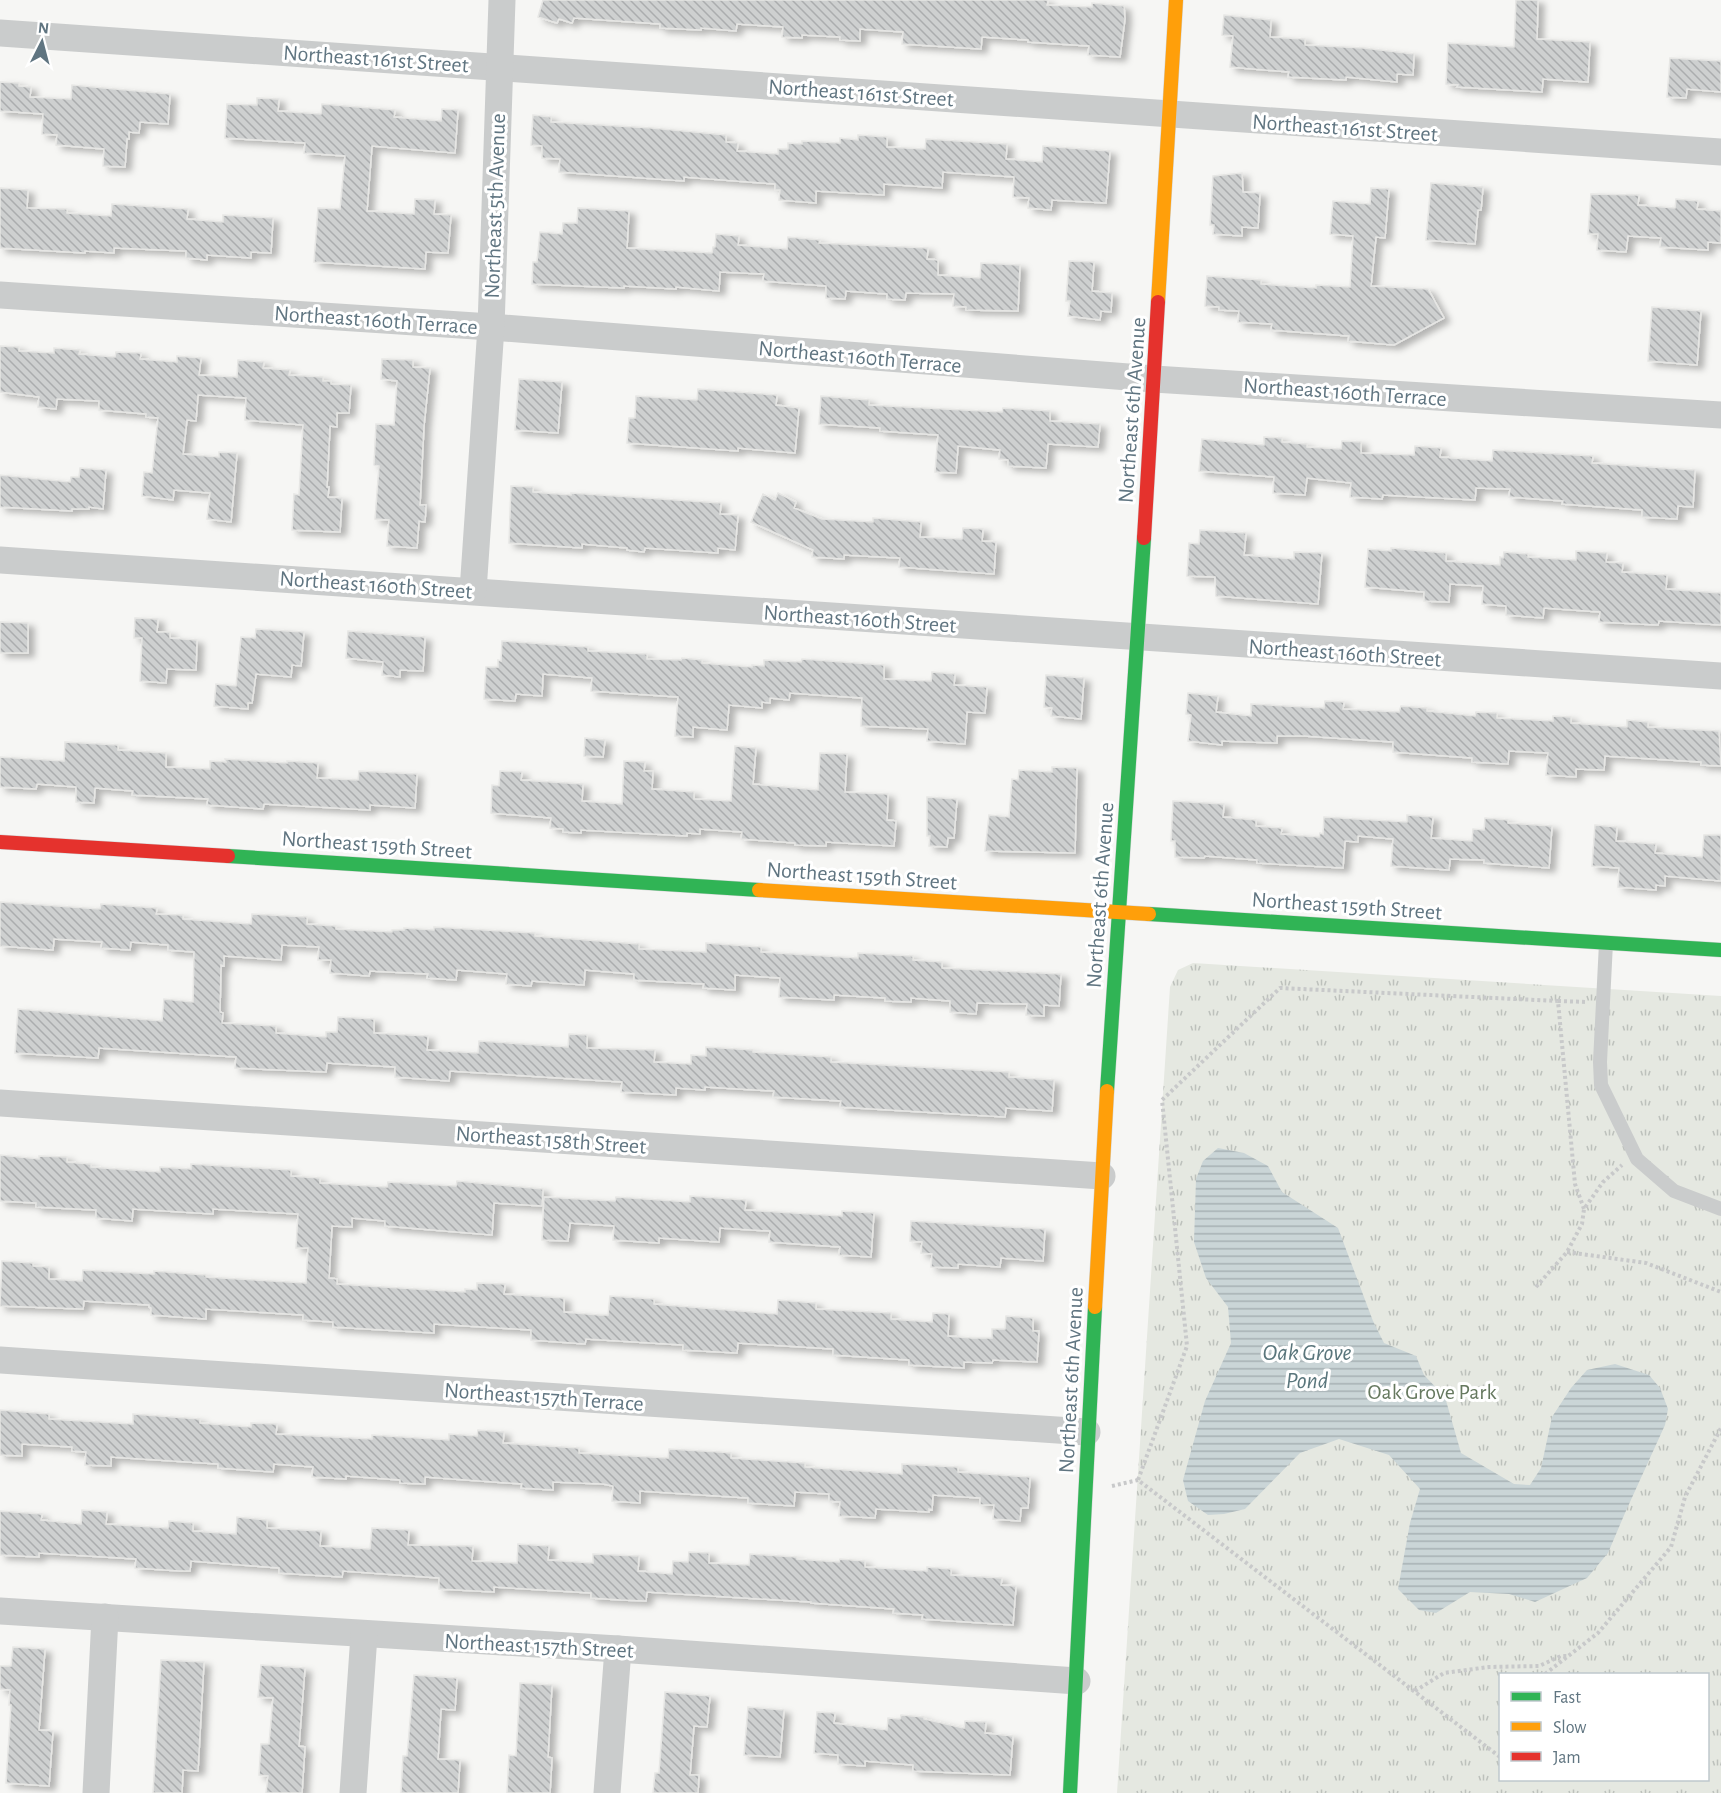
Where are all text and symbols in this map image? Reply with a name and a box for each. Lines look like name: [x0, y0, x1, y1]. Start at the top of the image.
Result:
north arrow: [12, 12, 72, 72]
text: N: [37, 20, 50, 37]
street label: Northeast 161st Street: [282, 42, 469, 76]
street label: Northeast 161st Street: [767, 76, 954, 110]
street label: Northeast 161st Street: [1251, 111, 1438, 145]
street label: Northeast 5th Avenue: [481, 113, 509, 299]
street label: Northeast 160th Terrace: [274, 302, 478, 338]
street label: Northeast 6th Avenue: [1115, 316, 1149, 504]
street label: Northeast 160th Terrace: [758, 337, 962, 377]
street label: Northeast 160th Terrace: [1243, 374, 1447, 410]
street label: Northeast 160th Street: [279, 567, 473, 603]
street label: Northeast 160th Street: [763, 601, 957, 637]
street label: Northeast 160th Street: [1248, 635, 1442, 671]
street label: Northeast 6th Avenue: [1083, 801, 1117, 989]
street label: Northeast 159th Street: [281, 827, 473, 863]
street label: Northeast 159th Street: [766, 858, 958, 894]
street label: Northeast 159th Street: [1251, 888, 1443, 924]
street label: Northeast 158th Street: [455, 1122, 647, 1158]
street label: Northeast 6th Avenue: [1055, 1286, 1087, 1474]
water label: Oak Grove Pond: [1263, 1341, 1351, 1393]
street label: Northeast 157th Terrace: [443, 1379, 644, 1415]
park label: Oak Grove Park: [1368, 1381, 1496, 1403]
street label: Northeast 157th Street: [444, 1630, 634, 1662]
legend: [1499, 1673, 1709, 1781]
text: Fast: [1553, 1689, 1581, 1707]
text: Slow: [1553, 1719, 1586, 1737]
text: Jam: [1553, 1749, 1581, 1767]

